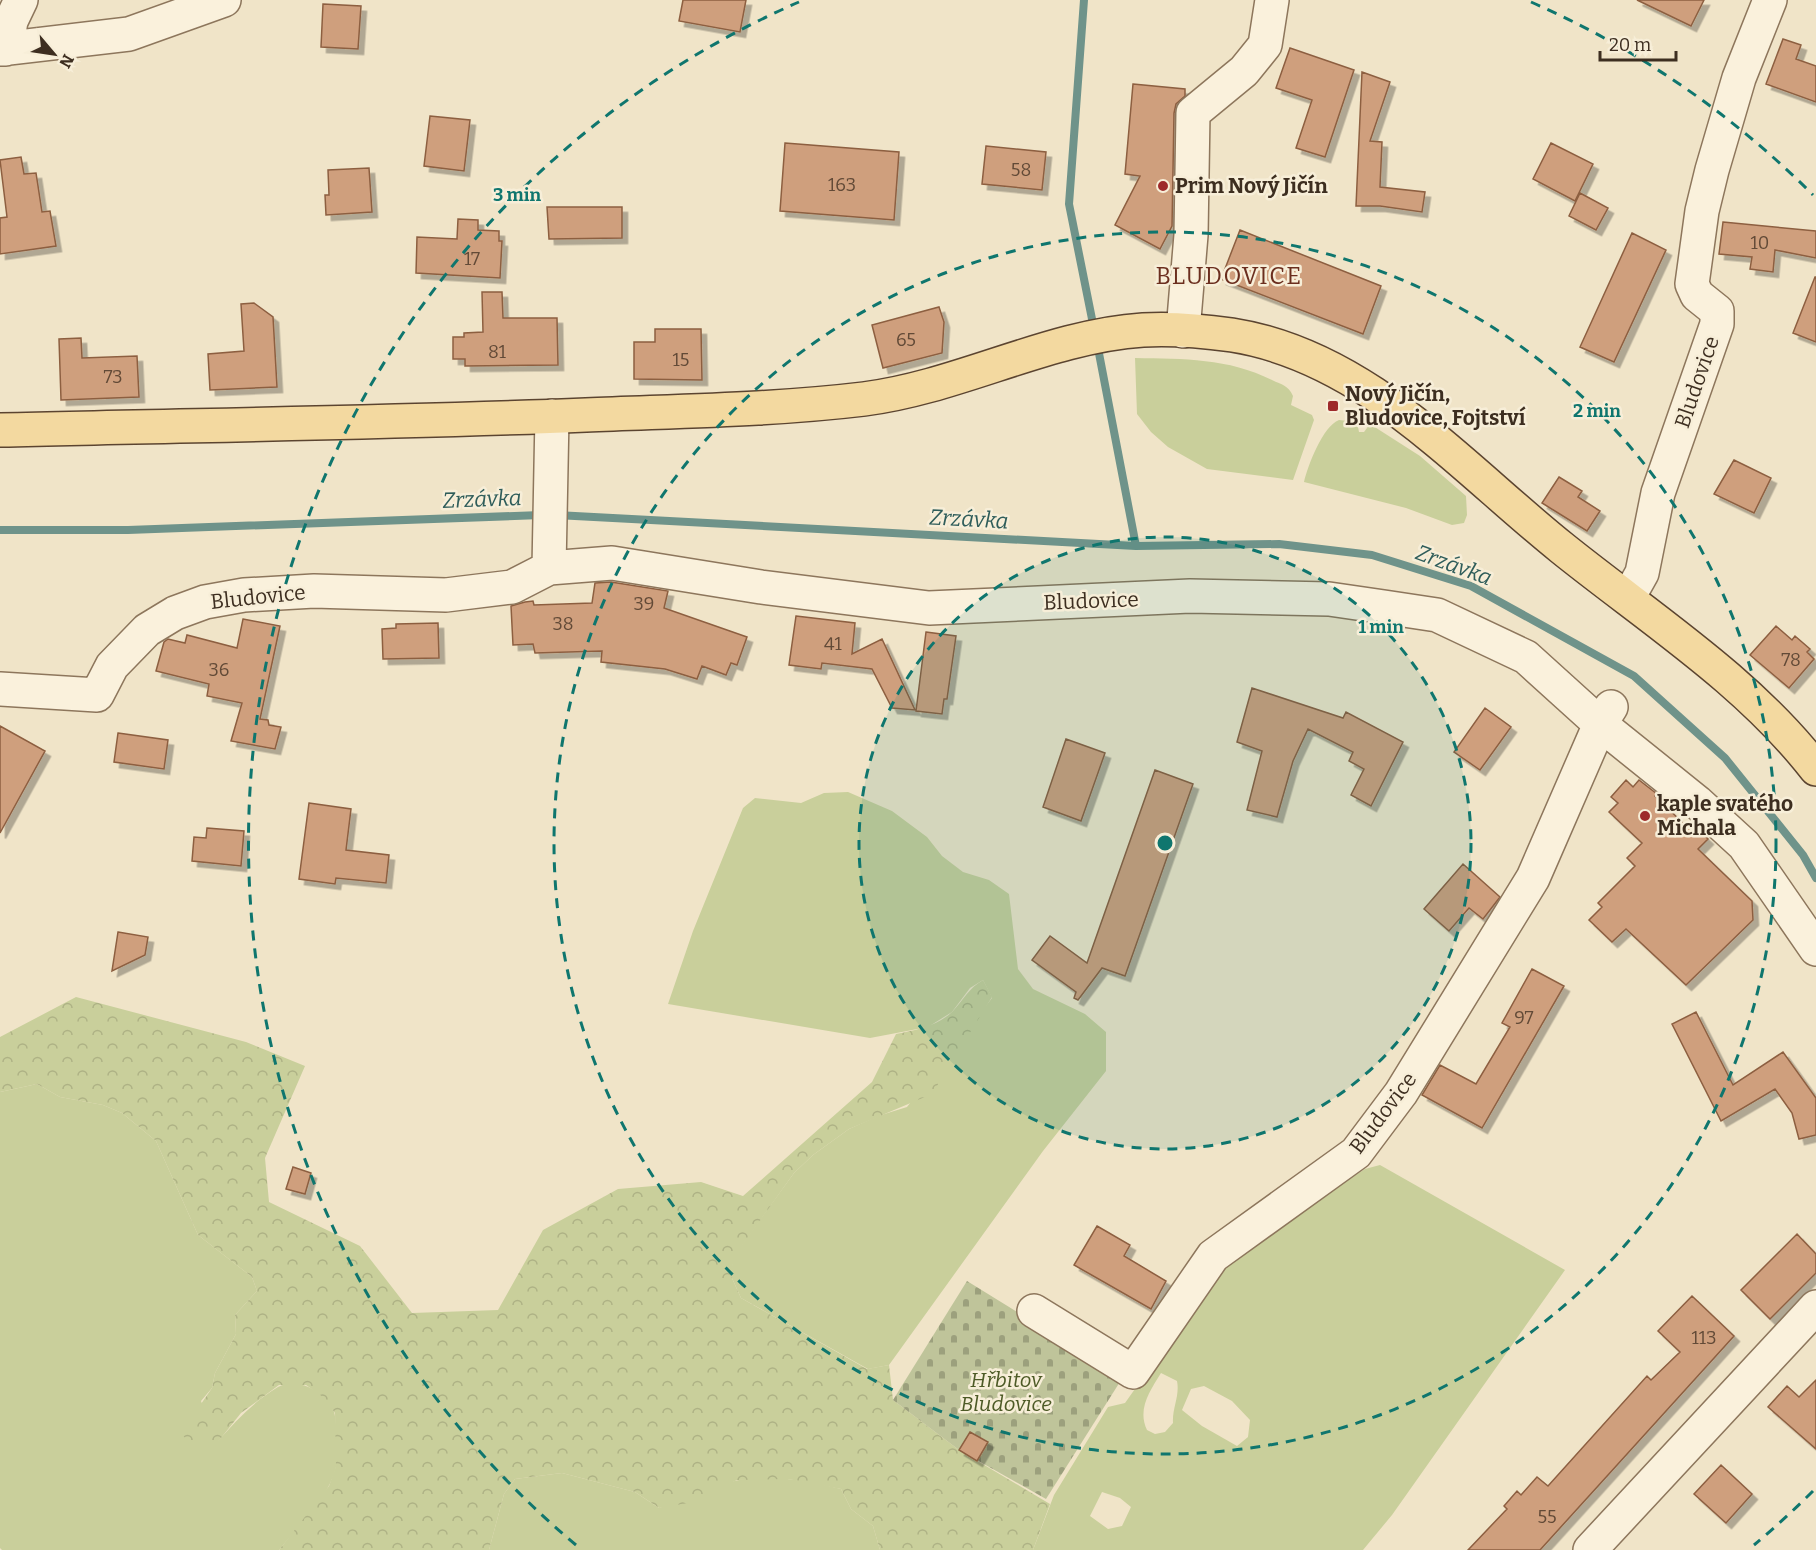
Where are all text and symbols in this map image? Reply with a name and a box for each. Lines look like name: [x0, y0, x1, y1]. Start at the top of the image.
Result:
north arrow: [24, 24, 84, 84]
scale bar: [1600, 24, 1676, 62]
text: 20 m: [1609, 34, 1651, 56]
text: N: [55, 51, 78, 71]
house number: 58: [1011, 159, 1031, 181]
place label: Prim Nový Jičín: [1175, 173, 1328, 199]
house number: 163: [828, 174, 856, 196]
marker: Prim Nový Jičín: [1156, 179, 1170, 193]
text: 3 min: [493, 184, 541, 206]
house number: 10: [1751, 232, 1769, 254]
house number: 17: [464, 248, 480, 270]
district label: BLUDOVICE: [1155, 262, 1303, 290]
house number: 65: [896, 329, 916, 351]
street label: Bludovice: [1669, 333, 1725, 431]
house number: 81: [488, 341, 507, 363]
house number: 15: [673, 349, 689, 371]
house number: 73: [104, 366, 122, 388]
place label: Nový Jičín, Bludovice, Fojtství: [1345, 381, 1526, 431]
marker: Nový Jičín, Bludovice, Fojtství: [1326, 399, 1340, 413]
text: 2 min: [1573, 400, 1621, 422]
water label: Zrzávka: [442, 484, 522, 514]
water label: Zrzávka: [929, 503, 1009, 535]
water label: Zrzávka: [1412, 539, 1496, 591]
street label: Bludovice: [209, 579, 307, 615]
street label: Bludovice: [1043, 586, 1139, 616]
house number: 39: [634, 593, 654, 615]
house number: 38: [552, 613, 574, 635]
text: 1 min: [1358, 616, 1404, 638]
house number: 41: [824, 633, 843, 655]
house number: 78: [1781, 649, 1801, 671]
house number: 36: [209, 659, 229, 681]
place label: kaple svatého Michala: [1657, 791, 1793, 841]
marker: kaple svatého Michala: [1638, 809, 1652, 823]
centre of rings: [1155, 833, 1175, 853]
house number: 97: [1514, 1007, 1534, 1029]
street label: Bludovice: [1344, 1067, 1422, 1159]
house number: 113: [1692, 1327, 1716, 1349]
park label: Hřbitov Bludovice: [960, 1367, 1052, 1417]
house number: 55: [1537, 1506, 1557, 1528]

